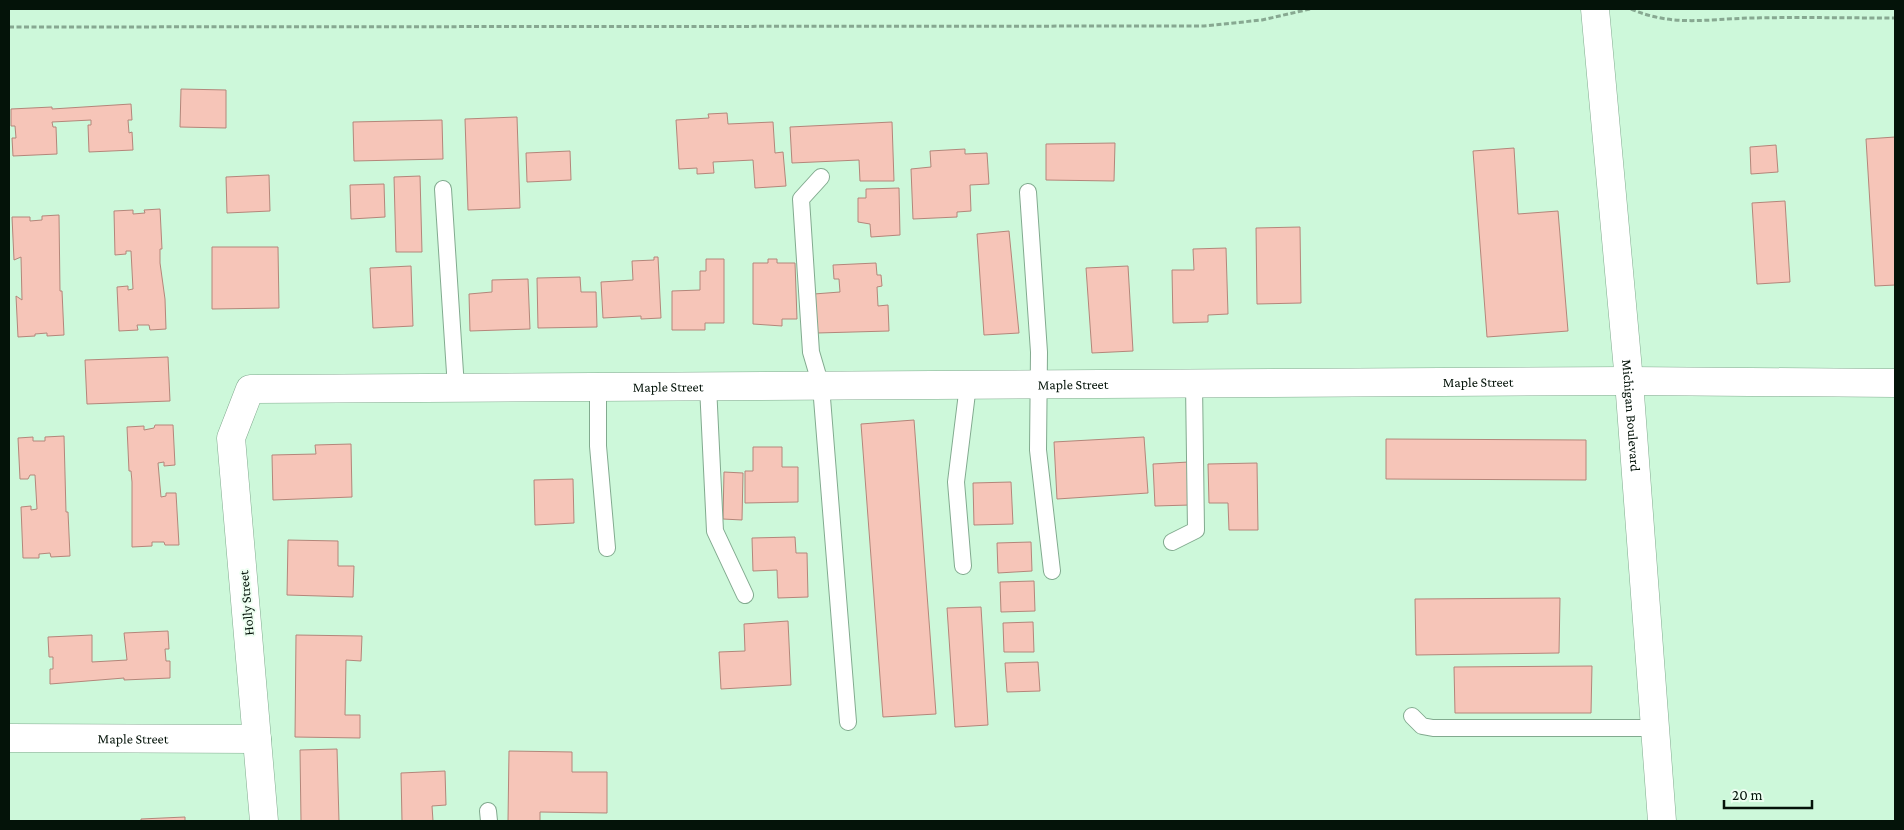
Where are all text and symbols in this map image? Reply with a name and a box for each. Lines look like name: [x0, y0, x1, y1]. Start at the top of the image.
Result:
street label: Michigan Boulevard: [1619, 359, 1644, 473]
street label: Maple Street: [1443, 374, 1514, 390]
street label: Maple Street: [1038, 376, 1109, 392]
street label: Maple Street: [633, 378, 704, 395]
street label: Holly Street: [235, 569, 257, 636]
street label: Maple Street: [98, 730, 169, 747]
scale bar: [1724, 778, 1812, 810]
text: 20 m: [1732, 787, 1763, 803]

